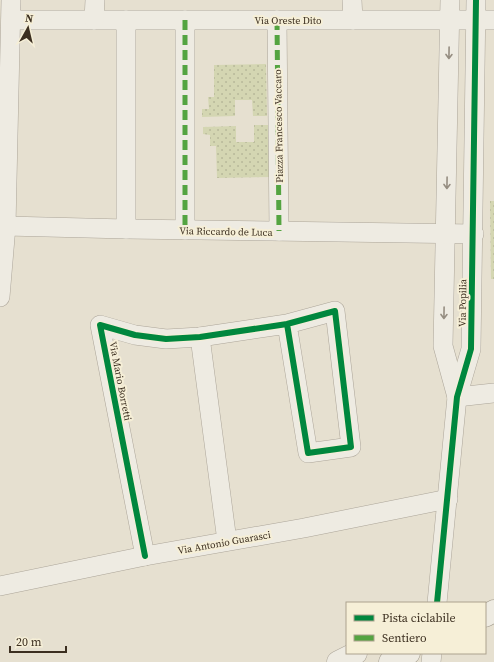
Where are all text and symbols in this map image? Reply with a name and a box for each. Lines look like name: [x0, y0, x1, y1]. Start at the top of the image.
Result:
north arrow: [8, 8, 48, 48]
text: N: [24, 11, 34, 27]
street label: Via Oreste Dito: [255, 14, 322, 27]
one-way arrow: [445, 46, 453, 59]
street label: Piazza Francesco Vaccaro: [271, 69, 286, 183]
one-way arrow: [443, 176, 451, 189]
street label: Via Riccardo de Luca: [179, 224, 274, 239]
street label: Via Popilia: [456, 278, 469, 327]
one-way arrow: [440, 306, 448, 319]
street label: Via Mario Borretti: [106, 340, 135, 422]
street label: Via Antonio Guarasci: [177, 528, 272, 557]
legend: [346, 602, 486, 654]
text: Pista ciclabile: [382, 610, 456, 626]
scale bar: [10, 628, 66, 654]
text: Sentiero: [382, 630, 427, 646]
text: 20 m: [16, 634, 42, 650]

